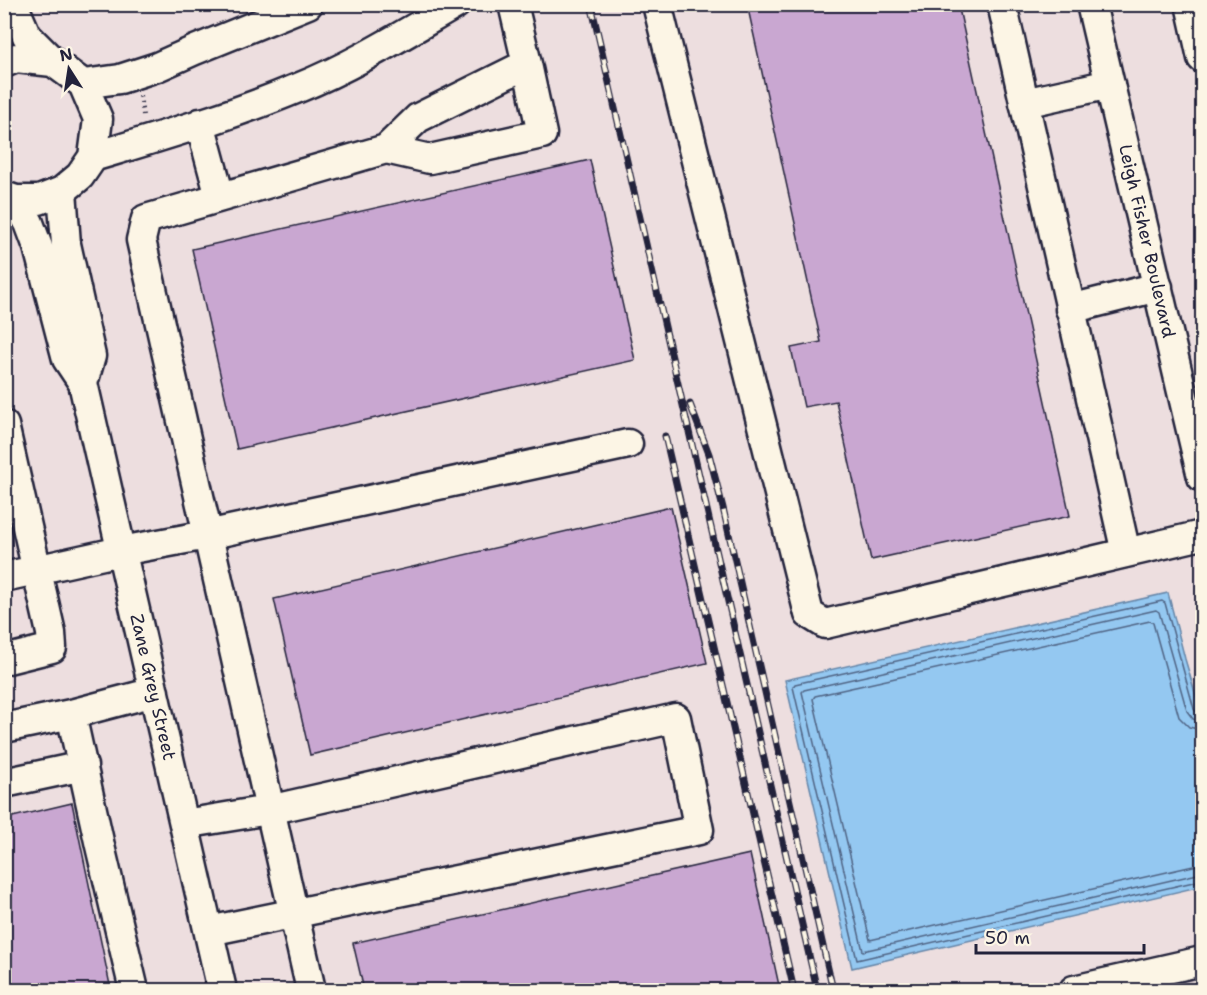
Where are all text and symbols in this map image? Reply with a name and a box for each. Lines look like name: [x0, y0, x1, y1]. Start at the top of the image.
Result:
north arrow: [39, 39, 99, 99]
text: N: [58, 43, 74, 66]
street label: Leigh Fisher Boulevard: [1113, 142, 1181, 340]
street label: Zane Grey Street: [124, 611, 182, 763]
scale bar: [976, 917, 1144, 955]
text: 50 m: [985, 926, 1030, 950]

